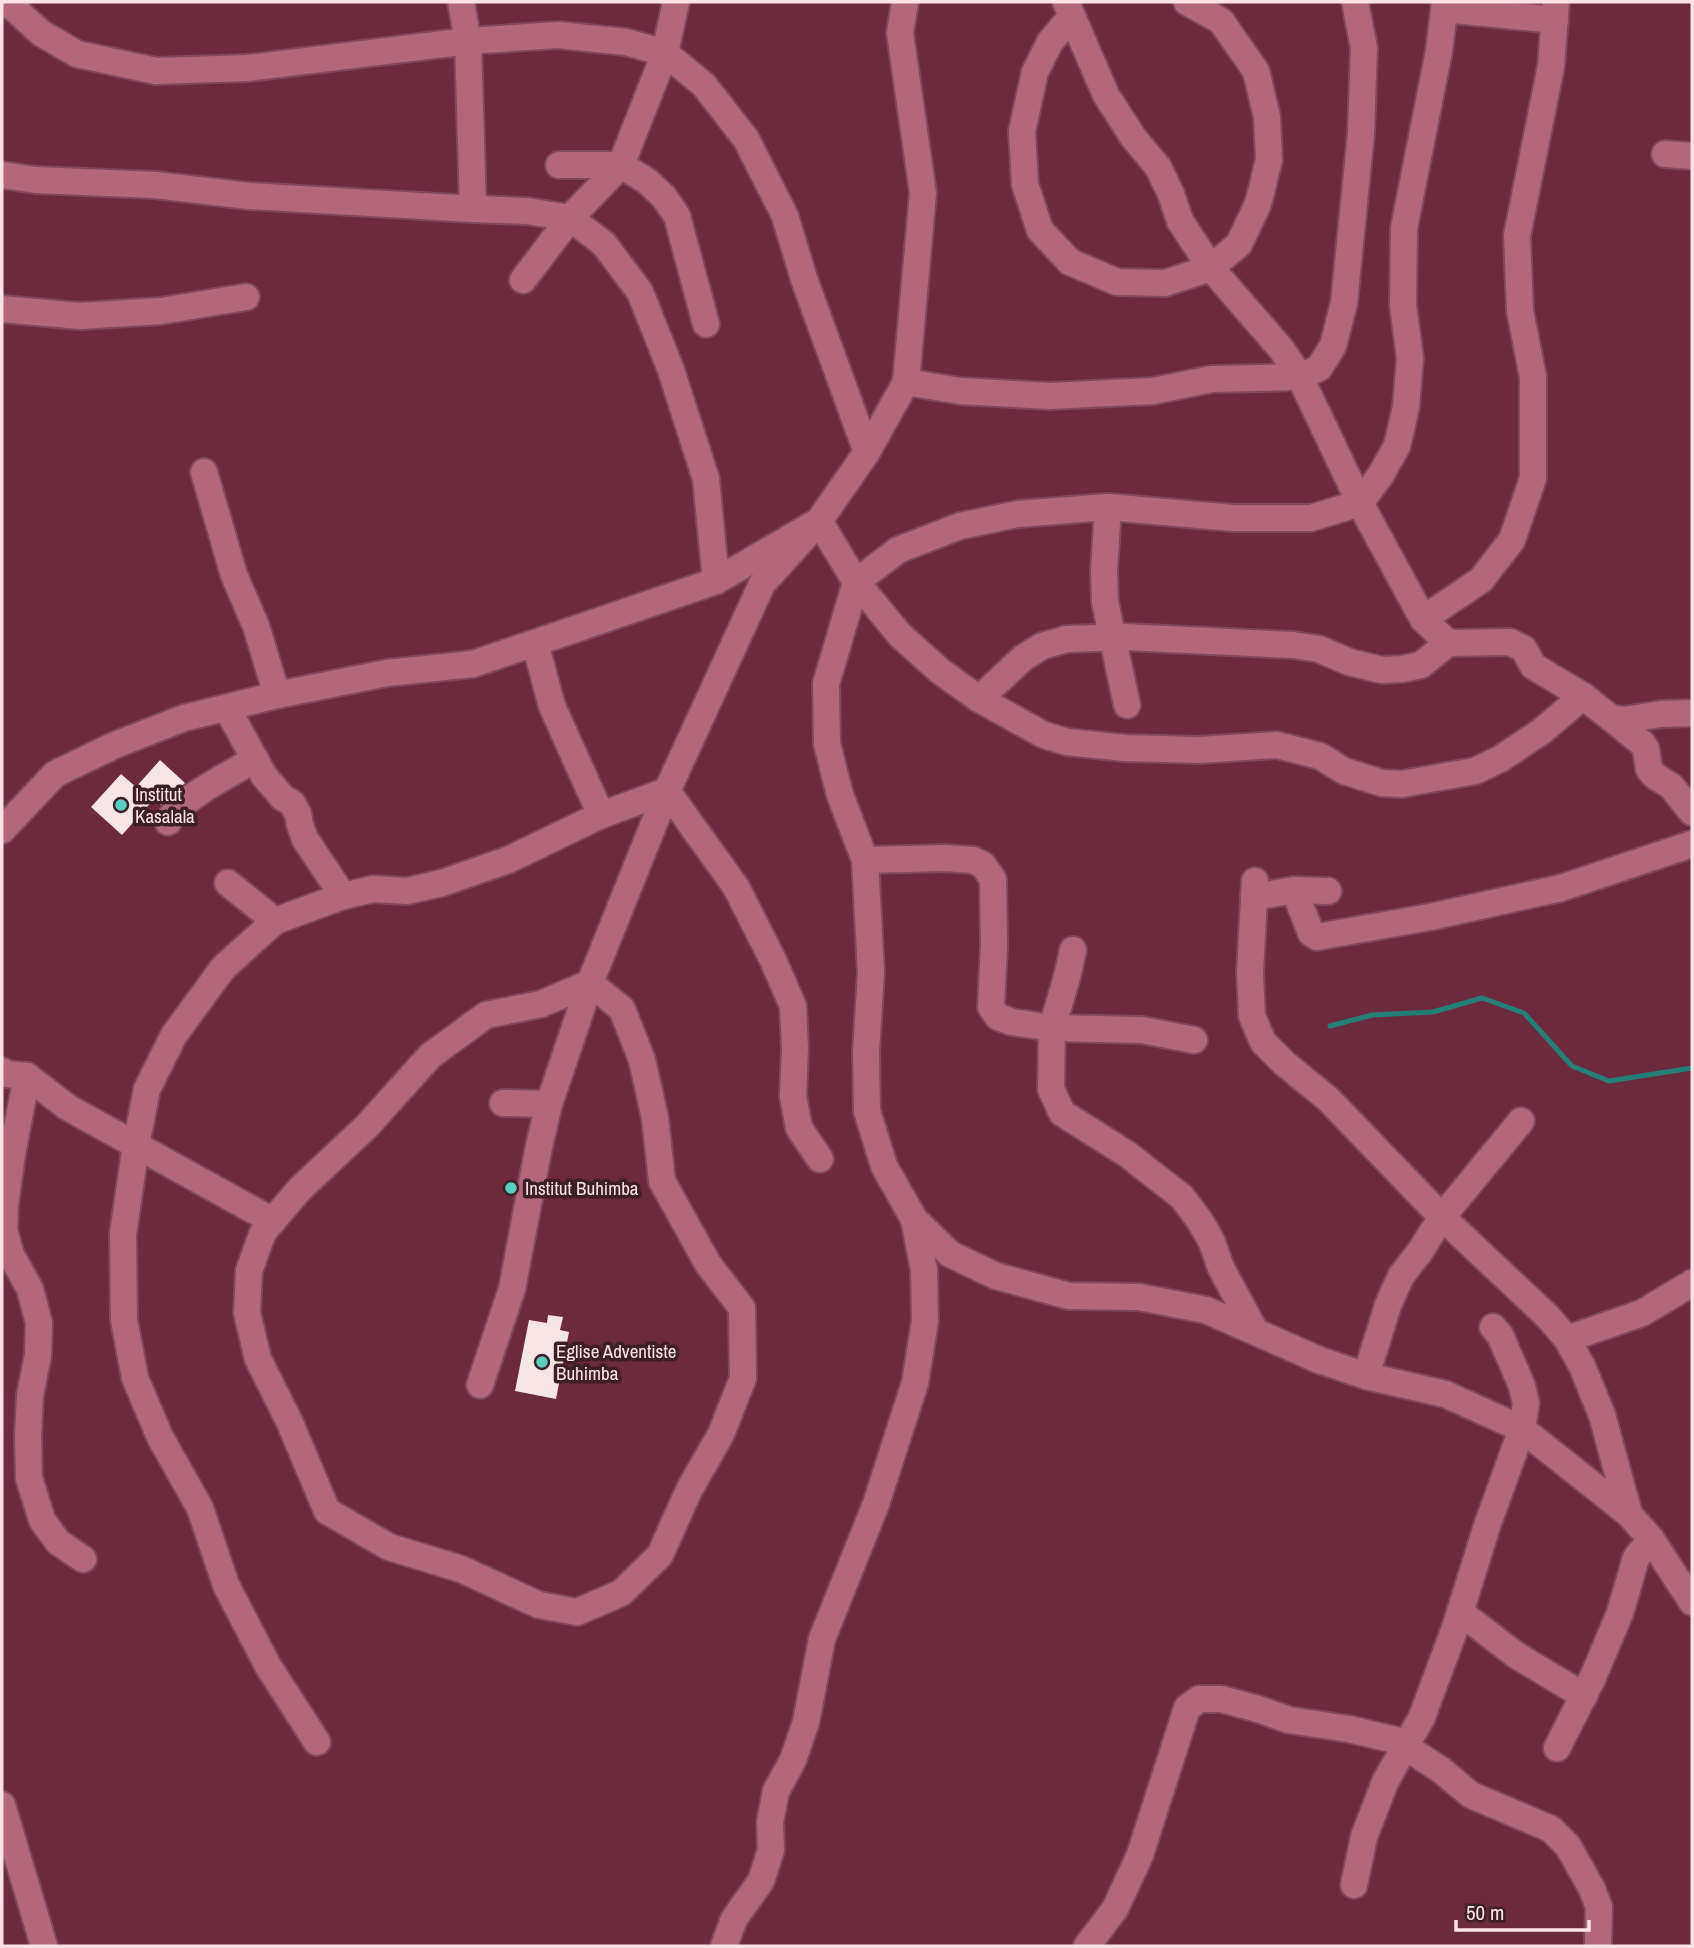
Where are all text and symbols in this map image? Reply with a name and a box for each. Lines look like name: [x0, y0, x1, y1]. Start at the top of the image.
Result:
place label: Institut Kasalala: [135, 781, 195, 829]
marker: Institut Kasalala: [113, 797, 129, 813]
place label: Institut Buhimba: [525, 1175, 639, 1201]
marker: Institut Buhimba: [503, 1180, 519, 1196]
place label: Eglise Adventiste Buhimba: [556, 1338, 676, 1386]
marker: Eglise Adventiste Buhimba: [534, 1354, 550, 1370]
scale bar: [1456, 1888, 1589, 1932]
text: 50 m: [1466, 1898, 1504, 1927]

